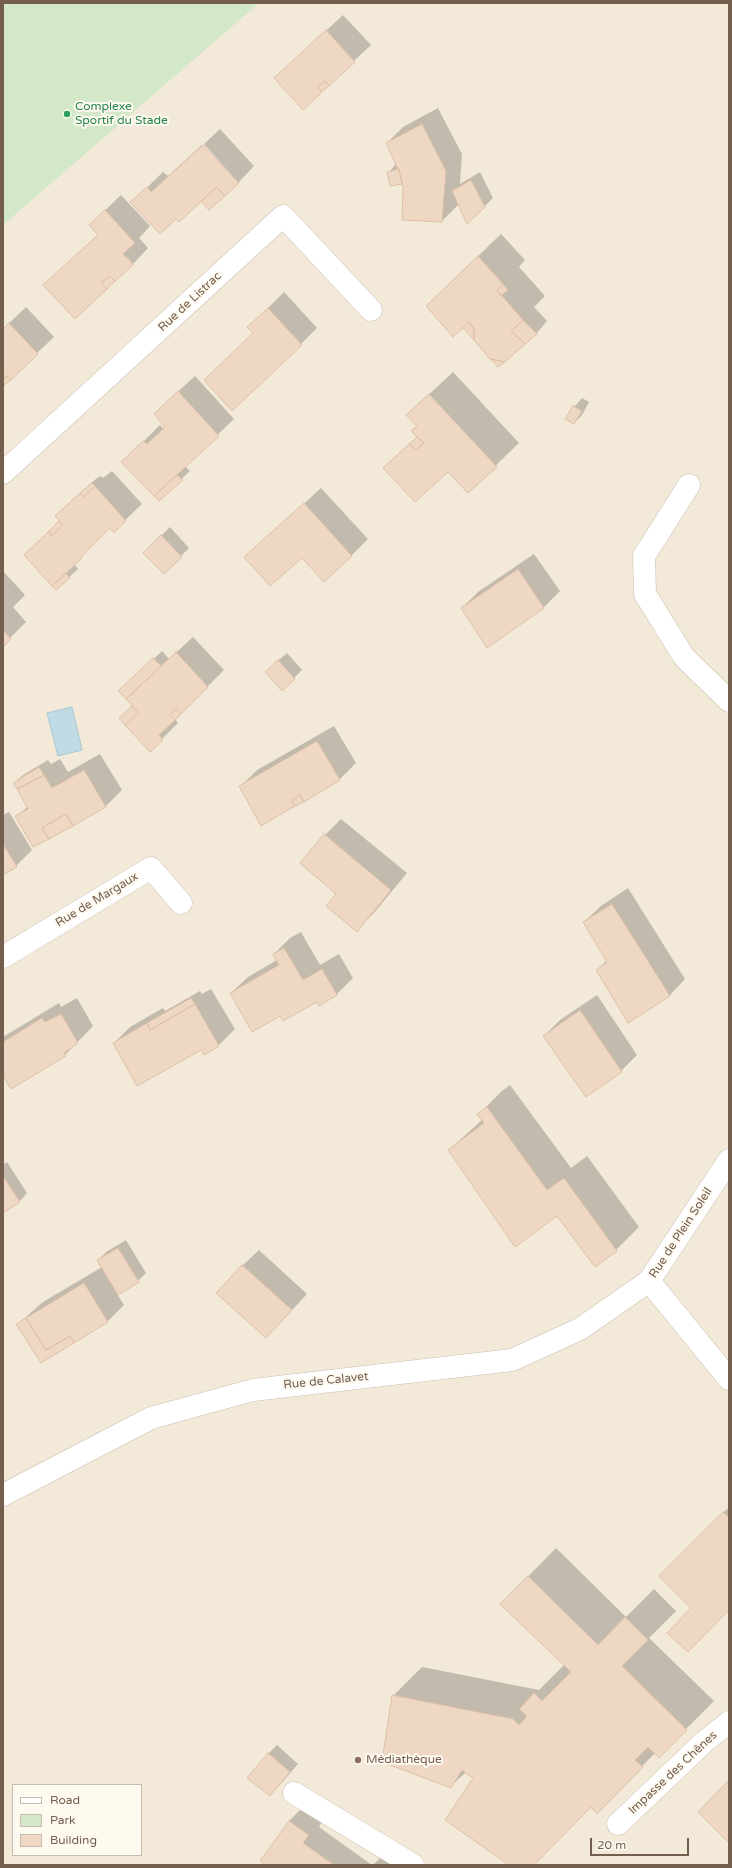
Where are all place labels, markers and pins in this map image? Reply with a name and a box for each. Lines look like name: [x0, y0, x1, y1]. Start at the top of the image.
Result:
place label: Complexe Sportif du Stade: [75, 100, 168, 128]
marker: Complexe Sportif du Stade: [62, 109, 72, 119]
place label: Médiathèque: [366, 1753, 442, 1767]
marker: Médiathèque: [353, 1755, 363, 1765]

